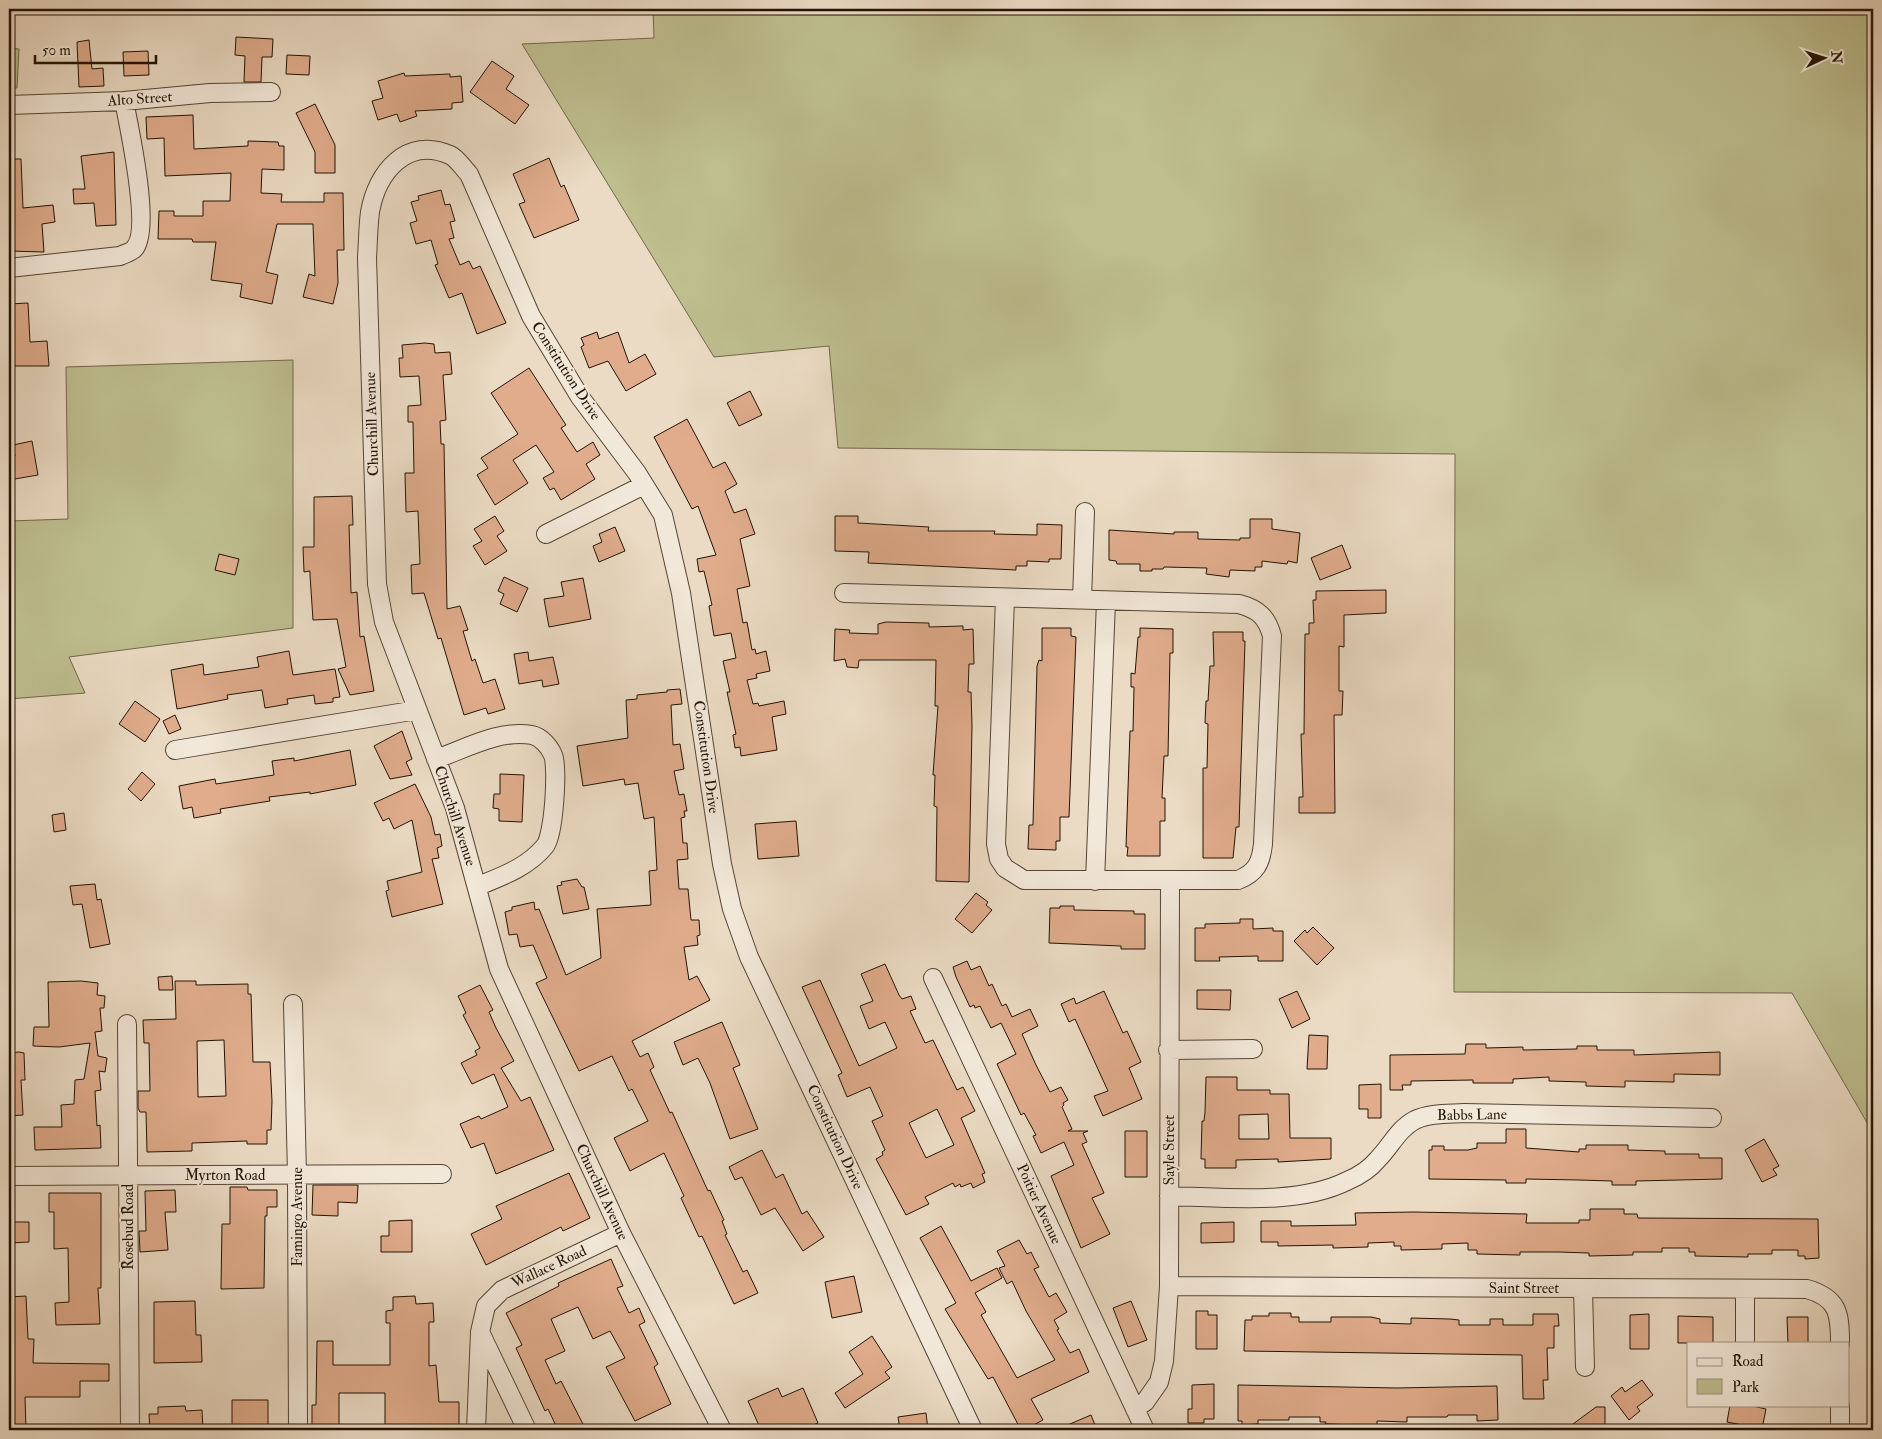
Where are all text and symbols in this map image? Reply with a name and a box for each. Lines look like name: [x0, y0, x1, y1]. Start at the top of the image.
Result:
scale bar: [35, 32, 156, 64]
north arrow: [1800, 32, 1850, 82]
text: 50 m: [42, 41, 71, 60]
text: N: [1827, 49, 1845, 64]
street label: Alto Street: [106, 87, 173, 111]
street label: Constitution Drive: [527, 318, 605, 424]
street label: Churchill Avenue: [361, 372, 383, 476]
street label: Constitution Drive: [689, 699, 723, 815]
street label: Churchill Avenue: [430, 764, 480, 868]
street label: Constitution Drive: [802, 1081, 868, 1193]
street label: Babbs Lane: [1437, 1105, 1507, 1125]
street label: Sayle Street: [1160, 1115, 1179, 1185]
street label: Churchill Avenue: [571, 1141, 633, 1243]
street label: Poitier Avenue: [1012, 1161, 1066, 1247]
street label: Myrton Road: [185, 1166, 266, 1185]
street label: Famingo Avenue: [288, 1167, 307, 1267]
street label: Rosebud Road: [119, 1183, 138, 1270]
street label: Wallace Road: [507, 1241, 590, 1293]
street label: Saint Street: [1489, 1279, 1559, 1298]
legend: [1687, 1342, 1850, 1406]
text: Road: [1732, 1352, 1764, 1371]
text: Park: [1732, 1378, 1759, 1397]

